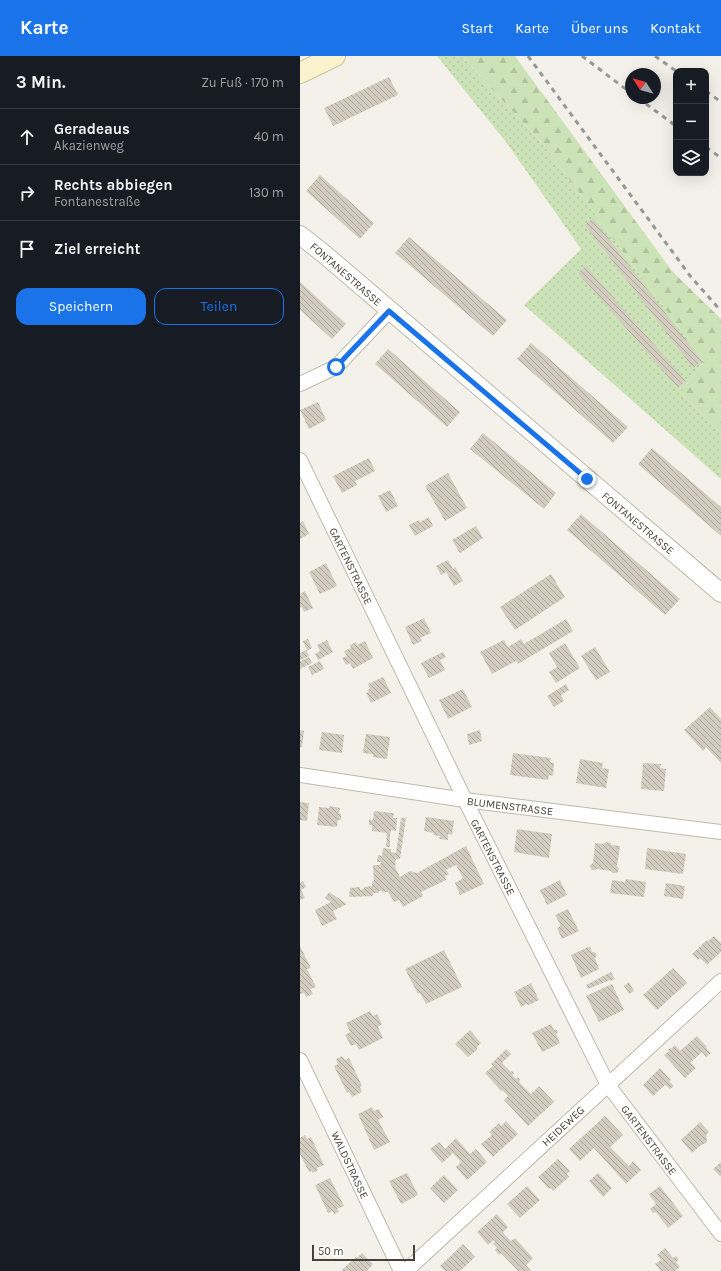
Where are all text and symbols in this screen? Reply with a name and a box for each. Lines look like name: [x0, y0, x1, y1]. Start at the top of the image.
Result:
text: Karte: [20, 17, 69, 39]
text: Start: [461, 20, 493, 37]
text: Karte: [515, 20, 549, 37]
text: Über uns: [571, 20, 628, 37]
text: Kontakt: [650, 20, 701, 37]
north arrow: [625, 68, 661, 104]
map controls: [673, 68, 709, 176]
button: +: [673, 68, 709, 104]
text: 3 Min.: [16, 72, 66, 92]
text: Zu Fuß · 170 m: [201, 75, 284, 90]
button: −: [673, 104, 709, 140]
text: Geradeaus: [54, 120, 130, 138]
icon: ahead: [16, 126, 38, 148]
text: 40 m: [254, 129, 284, 144]
text: Akazienweg: [54, 138, 124, 153]
button: layers: [673, 140, 709, 176]
text: Rechts abbiegen: [54, 176, 173, 194]
icon: right: [16, 182, 38, 204]
text: 130 m: [249, 185, 284, 200]
text: Fontanestraße: [54, 194, 140, 209]
icon: arrive: [16, 238, 38, 260]
text: Ziel erreicht: [54, 240, 140, 258]
street label: FONTANESTRASSE: [307, 240, 384, 309]
button: Speichern: [16, 288, 146, 325]
button: Teilen: [154, 288, 284, 325]
route start: [327, 358, 345, 376]
route end: [578, 470, 596, 488]
street label: FONTANESTRASSE: [599, 489, 676, 557]
street label: GARTENSTRASSE: [326, 526, 375, 607]
street label: BLUMENSTRASSE: [466, 795, 554, 818]
street label: GARTENSTRASSE: [468, 817, 517, 898]
street label: HEIDEWEG: [539, 1103, 587, 1149]
street label: GARTENSTRASSE: [618, 1103, 679, 1178]
street label: WALDSTRASSE: [328, 1129, 371, 1201]
scale bar: [312, 1243, 415, 1262]
text: 50 m: [318, 1245, 344, 1258]

